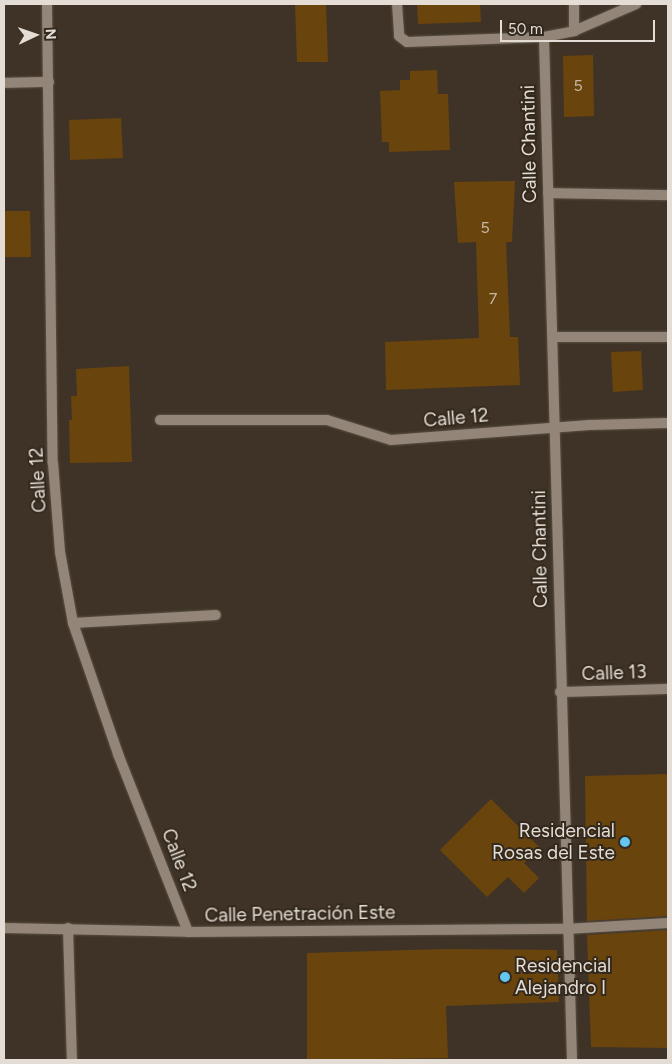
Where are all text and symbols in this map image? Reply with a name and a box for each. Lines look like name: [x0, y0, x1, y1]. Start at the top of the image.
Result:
north arrow: [10, 10, 60, 60]
scale bar: [502, 10, 657, 42]
text: 50 m: [508, 20, 543, 38]
text: N: [42, 28, 59, 40]
house number: 5: [573, 76, 583, 96]
street label: Calle Chantini: [517, 85, 541, 203]
house number: 5: [480, 218, 490, 238]
house number: 7: [489, 289, 497, 309]
street label: Calle 12: [422, 404, 490, 432]
street label: Calle 12: [25, 447, 51, 513]
street label: Calle Chantini: [528, 490, 552, 608]
street label: Calle 13: [581, 660, 647, 686]
place label: Residencial Rosas del Este: [492, 820, 615, 864]
street label: Calle 12: [157, 825, 201, 895]
marker: Residencial Rosas del Este: [619, 836, 631, 848]
street label: Calle Penetración Este: [204, 901, 396, 927]
place label: Residencial Alejandro I: [515, 955, 611, 999]
marker: Residencial Alejandro I: [499, 971, 511, 983]

